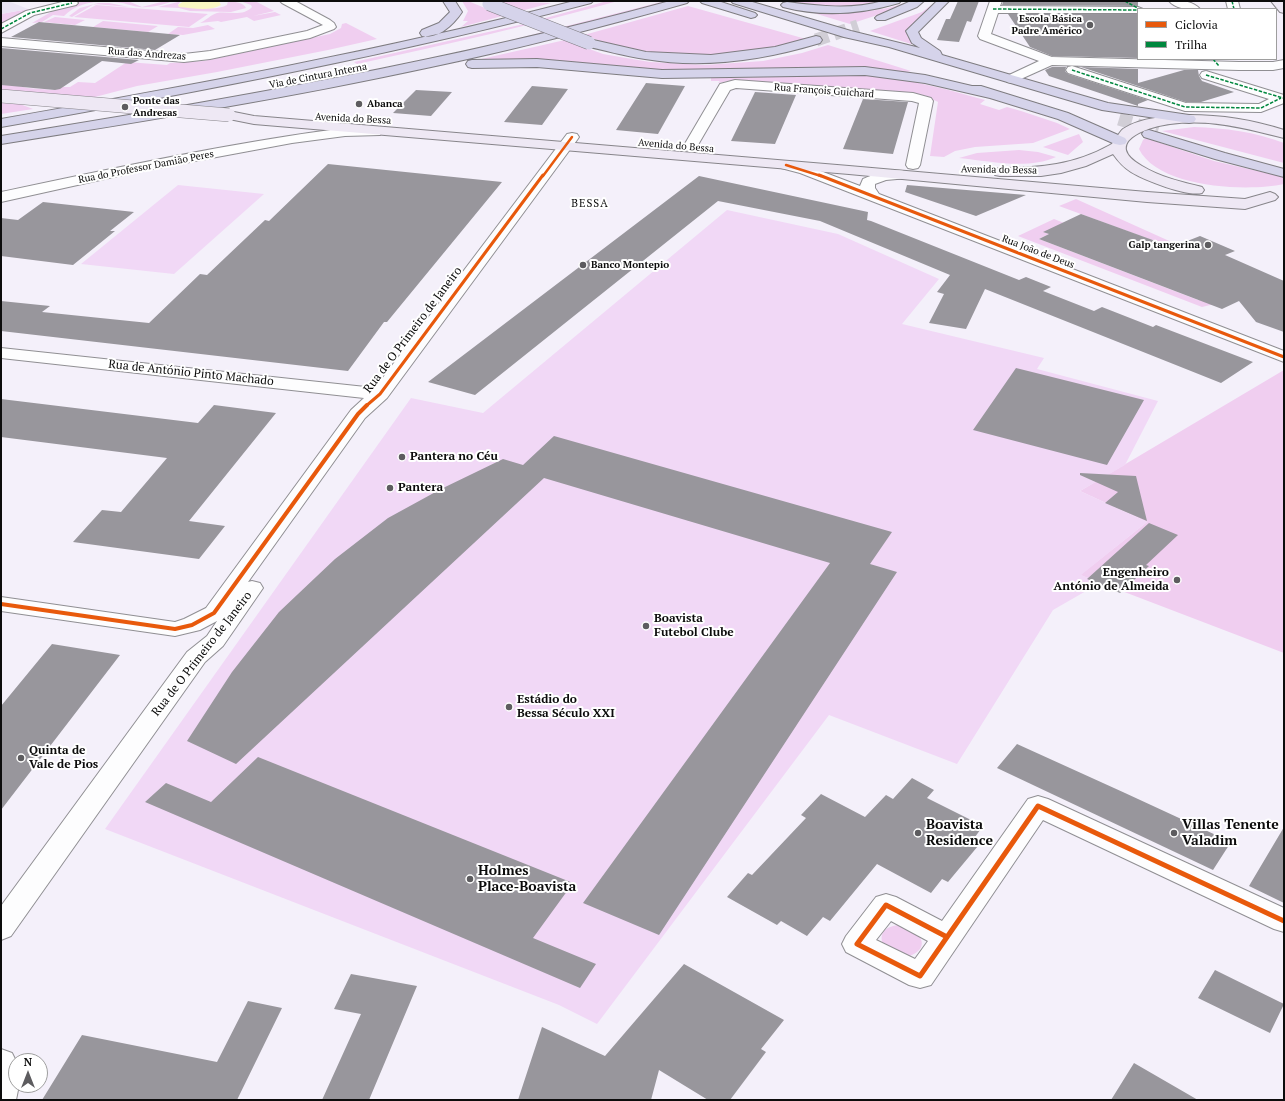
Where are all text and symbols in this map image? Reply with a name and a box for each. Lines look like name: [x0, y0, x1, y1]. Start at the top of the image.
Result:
legend: [1137, 8, 1277, 60]
place label: Escola Básica Padre Américo: [1012, 13, 1082, 36]
text: Ciclovia: [1175, 17, 1218, 32]
marker: Escola Básica Padre Américo: [1085, 20, 1095, 30]
text: Trilha: [1175, 37, 1207, 52]
street label: Rua das Andrezas: [108, 45, 186, 63]
street label: Via de Cintura Interna: [268, 61, 368, 91]
street label: Rua François Guichard: [774, 82, 874, 100]
place label: Ponte das Andresas: [133, 95, 180, 118]
place label: Abanca: [367, 98, 403, 110]
marker: Abanca: [354, 99, 364, 109]
marker: Ponte das Andresas: [120, 102, 130, 112]
street label: Avenida do Bessa: [315, 111, 391, 127]
street label: Avenida do Bessa: [637, 137, 715, 155]
street label: Rua do Professor Damião Peres: [77, 148, 215, 186]
street label: Avenida do Bessa: [961, 163, 1037, 177]
district label: BESSA: [571, 197, 609, 211]
street label: Rua João de Deus: [1000, 233, 1076, 271]
place label: Galp tangerina: [1129, 239, 1200, 251]
marker: Galp tangerina: [1203, 240, 1213, 250]
place label: Banco Montepio: [591, 259, 669, 271]
marker: Banco Montepio: [578, 260, 588, 270]
street label: Rua de O Primeiro de Janeiro: [361, 264, 465, 396]
street label: Rua de António Pinto Machado: [108, 357, 274, 389]
place label: Pantera no Céu: [410, 450, 498, 464]
marker: Pantera no Céu: [397, 452, 407, 462]
place label: Pantera: [398, 481, 443, 495]
marker: Pantera: [385, 483, 395, 493]
place label: Engenheiro António de Almeida: [1054, 566, 1169, 594]
marker: Engenheiro António de Almeida: [1172, 575, 1182, 585]
street label: Rua de O Primeiro de Janeiro: [149, 589, 255, 719]
place label: Boavista Futebol Clube: [654, 612, 734, 640]
marker: Boavista Futebol Clube: [641, 621, 651, 631]
place label: Estádio do Bessa Século XXI: [517, 693, 615, 721]
marker: Estádio do Bessa Século XXI: [504, 702, 514, 712]
place label: Quinta de Vale de Pios: [29, 744, 98, 772]
marker: Quinta de Vale de Pios: [16, 753, 26, 763]
place label: Boavista Residence: [926, 817, 993, 850]
place label: Villas Tenente Valadim: [1182, 817, 1279, 850]
marker: Boavista Residence: [913, 828, 923, 838]
marker: Villas Tenente Valadim: [1169, 828, 1179, 838]
place label: Holmes Place-Boavista: [478, 863, 576, 896]
marker: Holmes Place-Boavista: [465, 874, 475, 884]
north arrow: [8, 1053, 48, 1093]
text: N: [24, 1055, 32, 1069]

